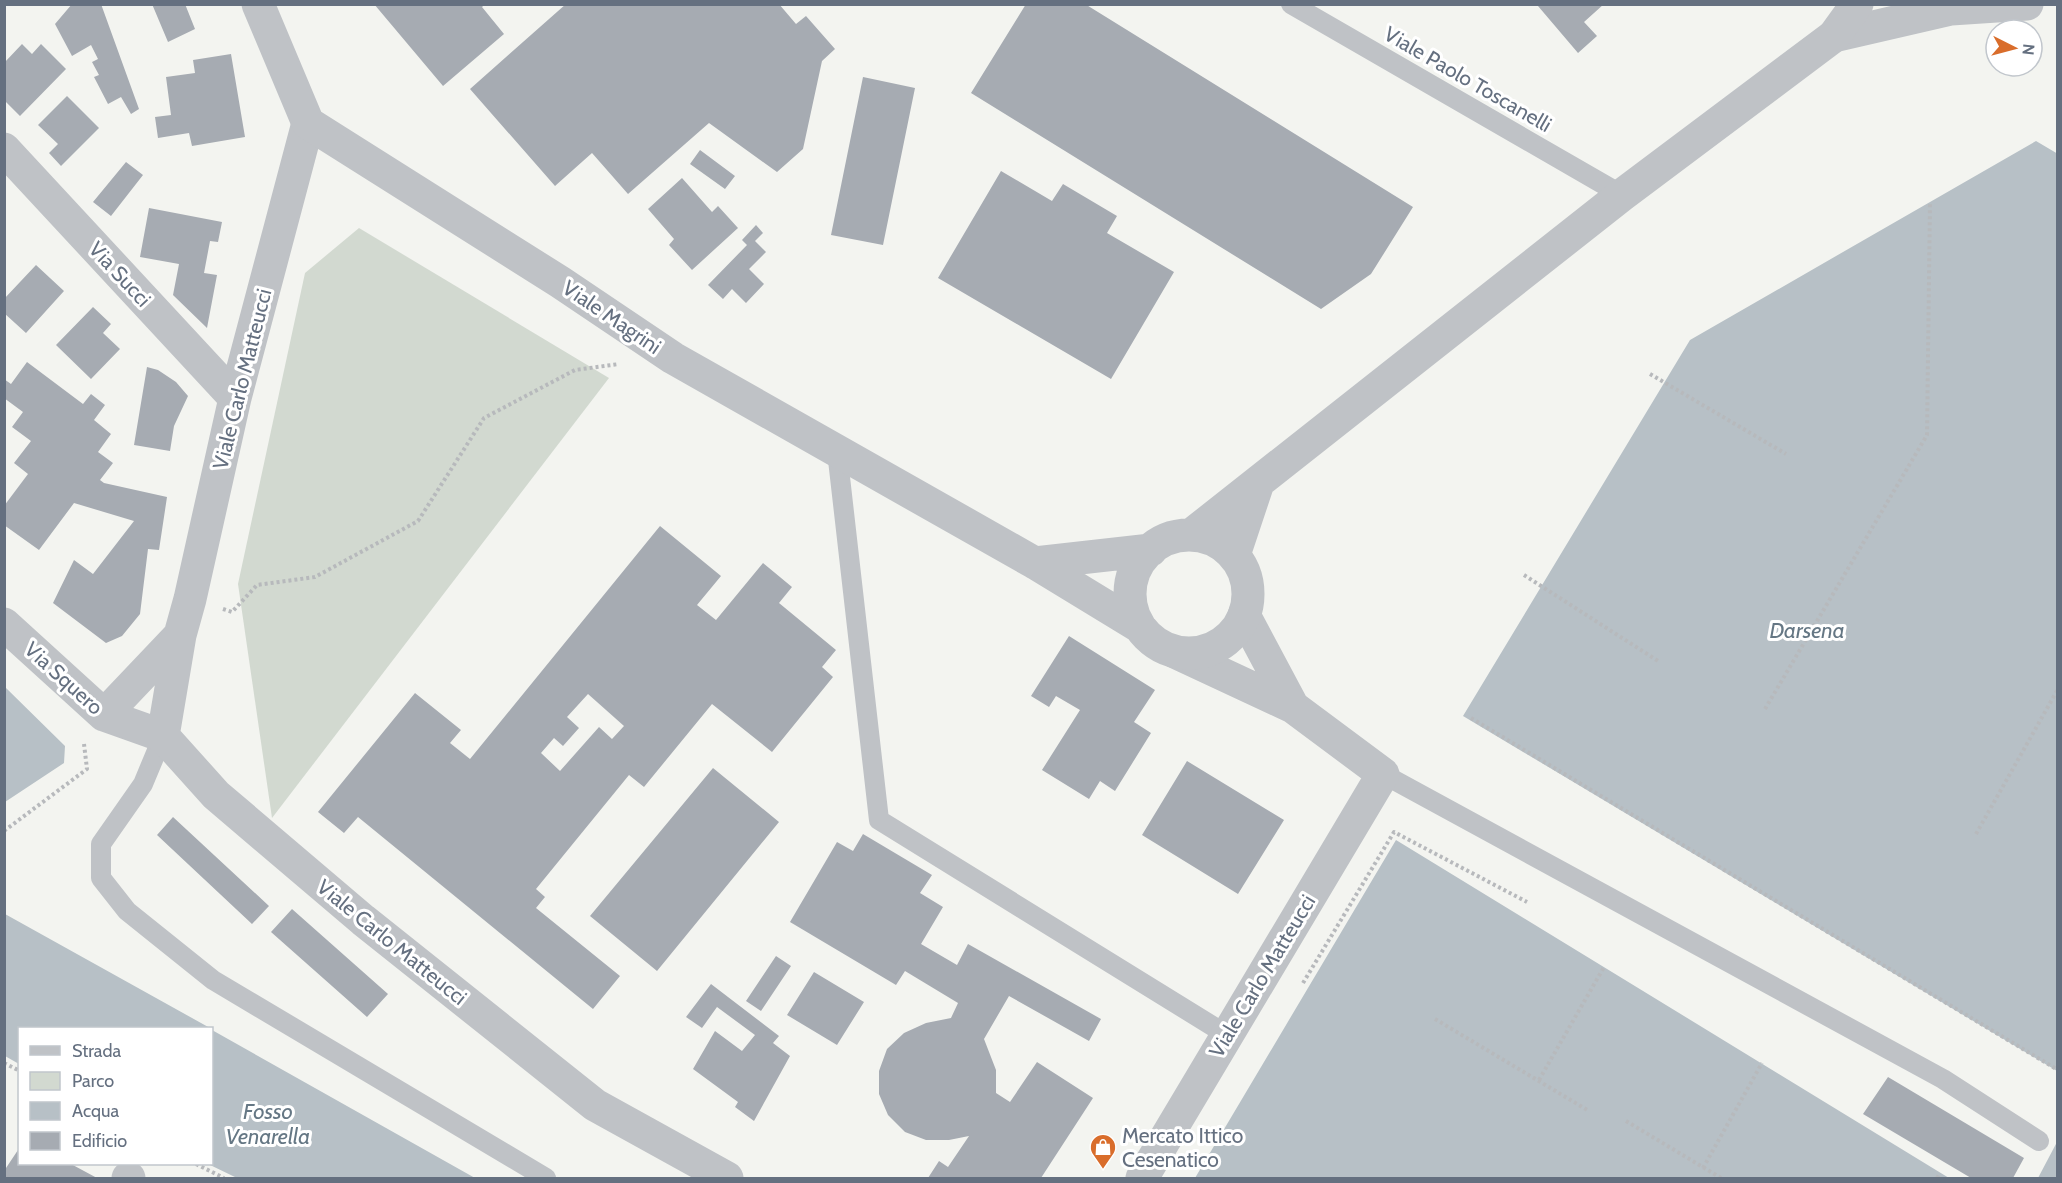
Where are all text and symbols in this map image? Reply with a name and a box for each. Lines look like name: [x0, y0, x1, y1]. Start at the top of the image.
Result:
north arrow: [1984, 18, 2044, 78]
street label: Viale Paolo Toscanelli: [1380, 21, 1556, 137]
text: N: [2018, 43, 2038, 56]
street label: Via Succi: [84, 236, 156, 312]
street label: Viale Magrini: [558, 275, 666, 359]
street label: Viale Carlo Matteucci: [207, 286, 277, 472]
water label: Darsena: [1769, 617, 1845, 644]
street label: Via Squero: [20, 636, 108, 720]
street label: Viale Carlo Matteucci: [312, 874, 472, 1010]
street label: Viale Carlo Matteucci: [1204, 890, 1320, 1062]
legend: [18, 1027, 213, 1165]
text: Strada: [72, 1040, 122, 1062]
text: Parco: [72, 1070, 114, 1092]
water label: Fosso Venarella: [226, 1098, 310, 1150]
text: Acqua: [72, 1100, 119, 1122]
place label: Mercato Ittico Cesenatico: [1122, 1123, 1243, 1172]
text: Edificio: [72, 1130, 127, 1152]
shop icon: Mercato Ittico Cesenatico: [1088, 1132, 1118, 1170]

